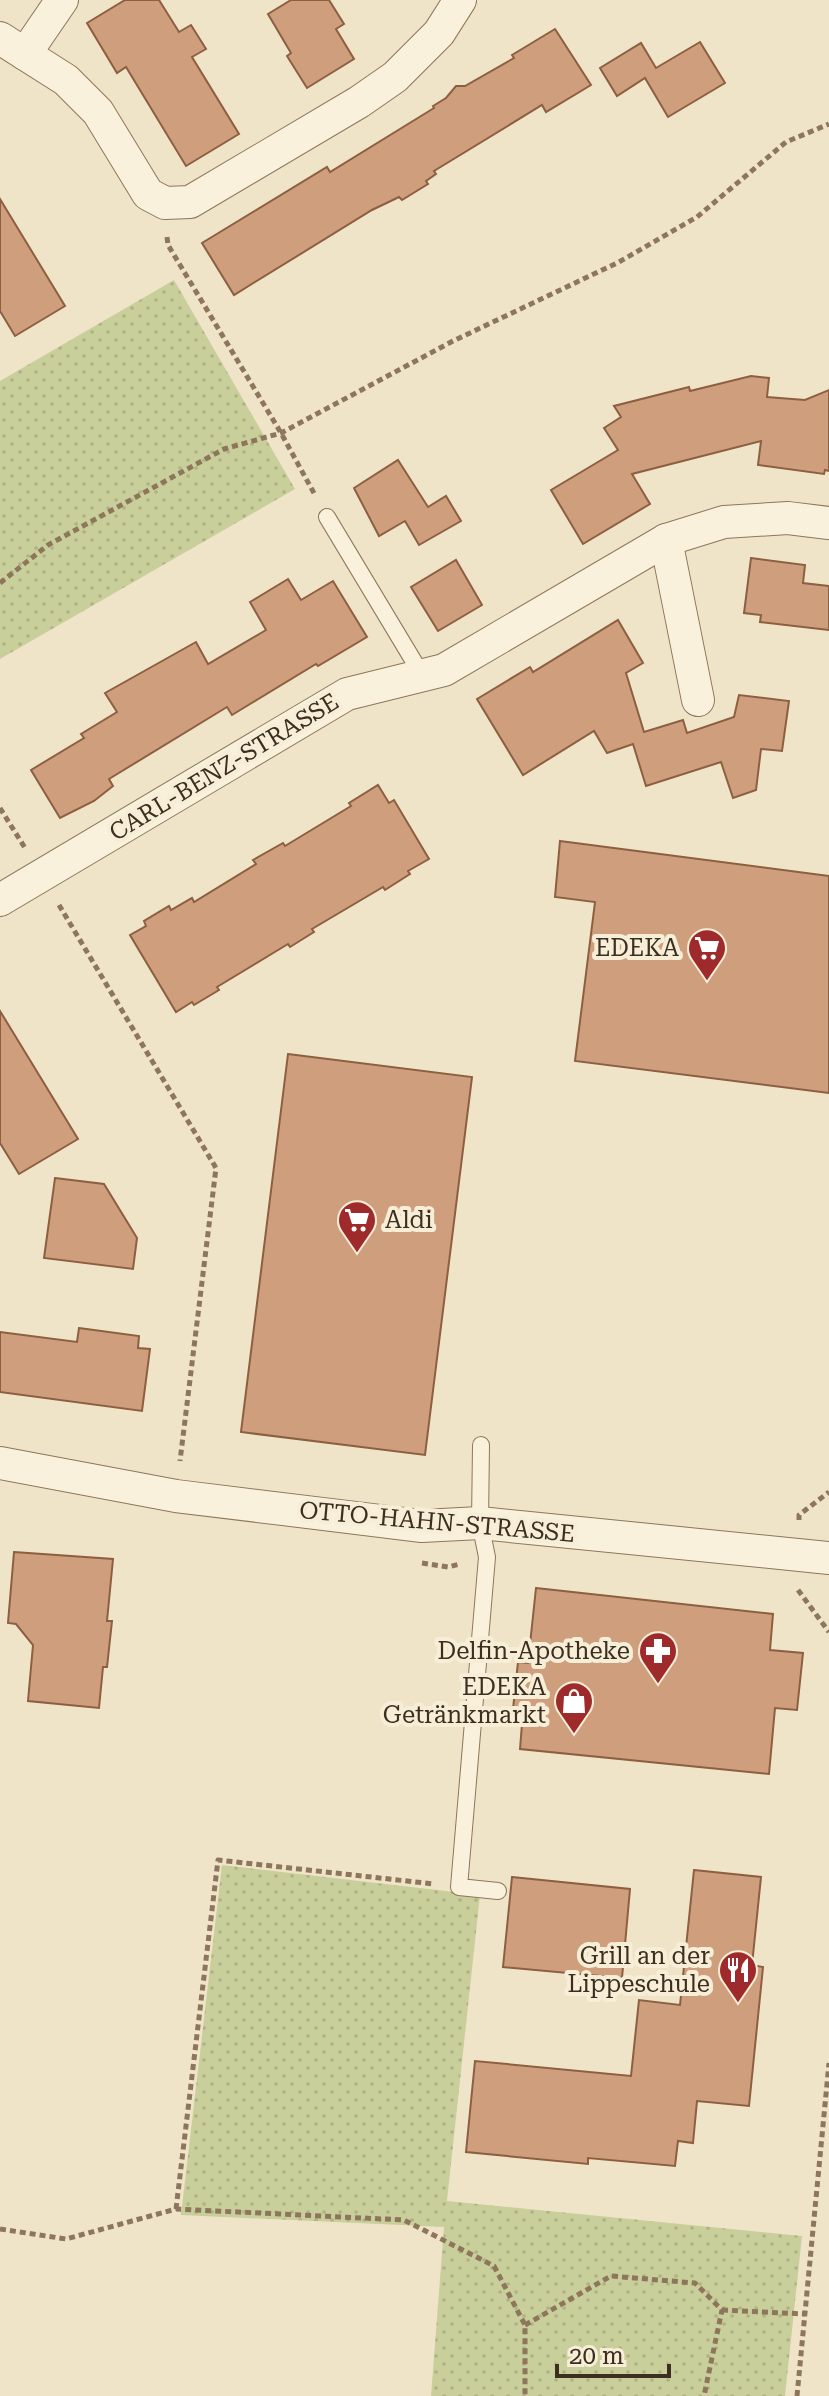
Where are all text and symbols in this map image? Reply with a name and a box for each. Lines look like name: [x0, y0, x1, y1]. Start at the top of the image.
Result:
street label: CARL-BENZ-STRASSE: [104, 687, 344, 847]
supermarket icon: EDEKA: [686, 927, 728, 982]
place label: EDEKA: [595, 934, 679, 962]
supermarket icon: Aldi: [336, 1199, 378, 1254]
place label: Aldi: [385, 1206, 433, 1234]
street label: OTTO-HAHN-STRASSE: [298, 1496, 576, 1548]
pharmacy icon: Delfin-Apotheke: [637, 1630, 679, 1685]
place label: Delfin-Apotheke: [438, 1637, 630, 1665]
place label: EDEKA Getränkmarkt: [383, 1673, 546, 1729]
shop icon: EDEKA Getränkmarkt: [553, 1680, 595, 1735]
place label: Grill an der Lippeschule: [567, 1942, 710, 1998]
restaurant icon: Grill an der Lippeschule: [717, 1949, 759, 2004]
scale bar: [557, 2328, 669, 2378]
text: 20 m: [569, 2342, 624, 2370]

